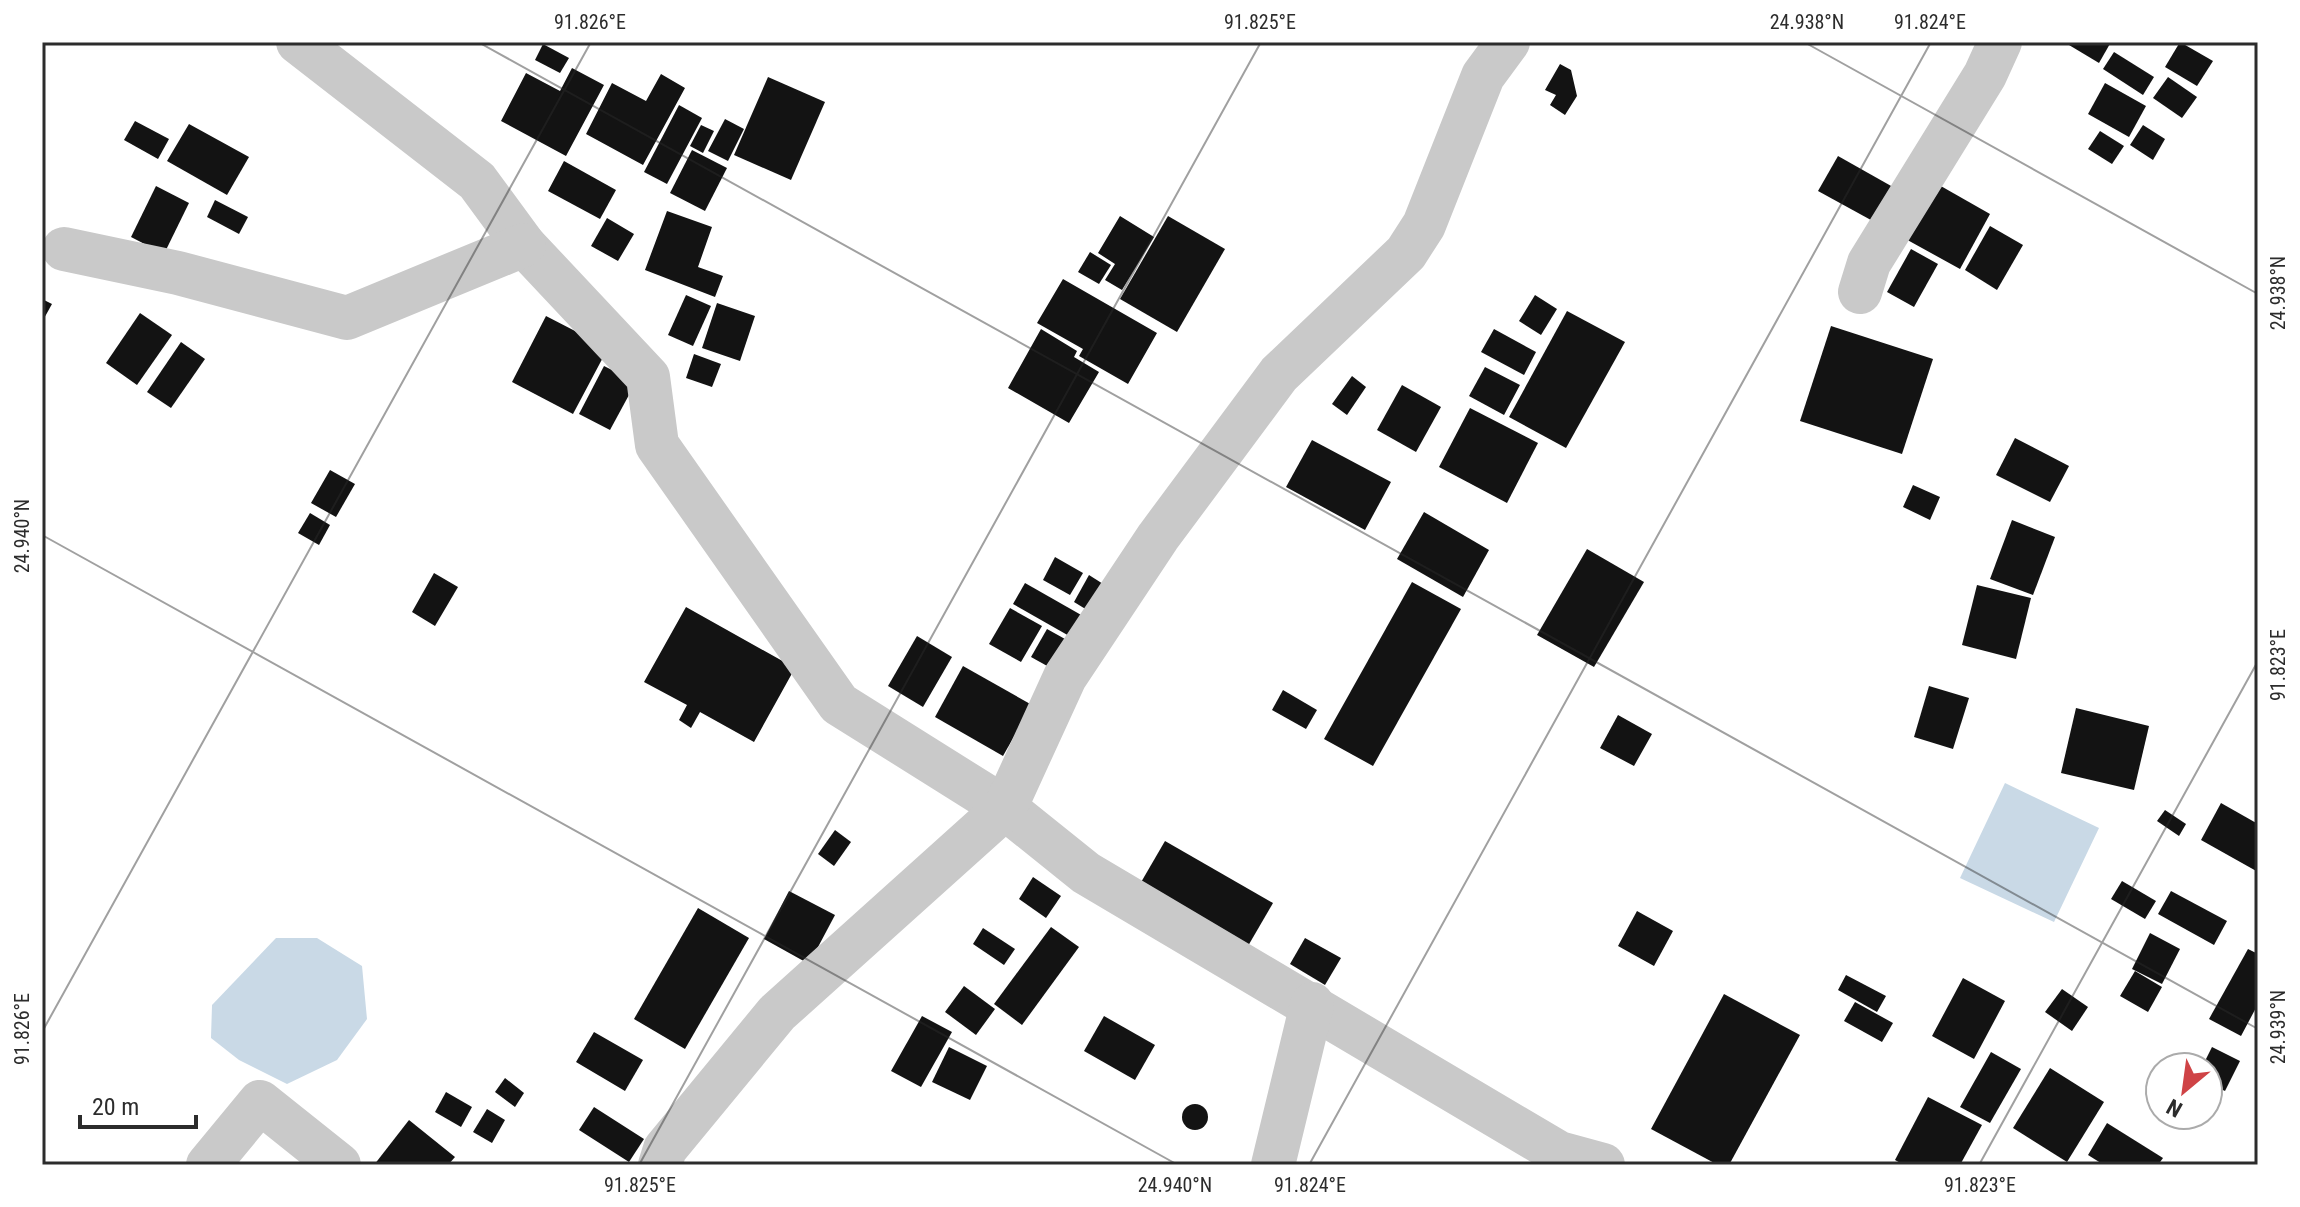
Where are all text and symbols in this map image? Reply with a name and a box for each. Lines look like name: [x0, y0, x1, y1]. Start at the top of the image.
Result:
text: 91.826°E: [554, 10, 626, 34]
text: 91.825°E: [1224, 10, 1296, 34]
text: 24.938°N: [1770, 10, 1844, 34]
text: 91.824°E: [1894, 10, 1966, 34]
text: 24.938°N: [2266, 256, 2290, 330]
text: 24.940°N: [10, 499, 34, 573]
text: 91.823°E: [2266, 629, 2290, 701]
text: 24.939°N: [2266, 990, 2290, 1064]
text: 91.826°E: [10, 993, 34, 1065]
north arrow: [2144, 1051, 2224, 1131]
scale bar: [80, 1079, 196, 1129]
text: 20 m: [92, 1093, 139, 1121]
text: N: [2163, 1094, 2187, 1122]
text: 91.825°E: [604, 1173, 676, 1197]
text: 24.940°N: [1138, 1173, 1212, 1197]
text: 91.824°E: [1274, 1173, 1346, 1197]
text: 91.823°E: [1944, 1173, 2016, 1197]

